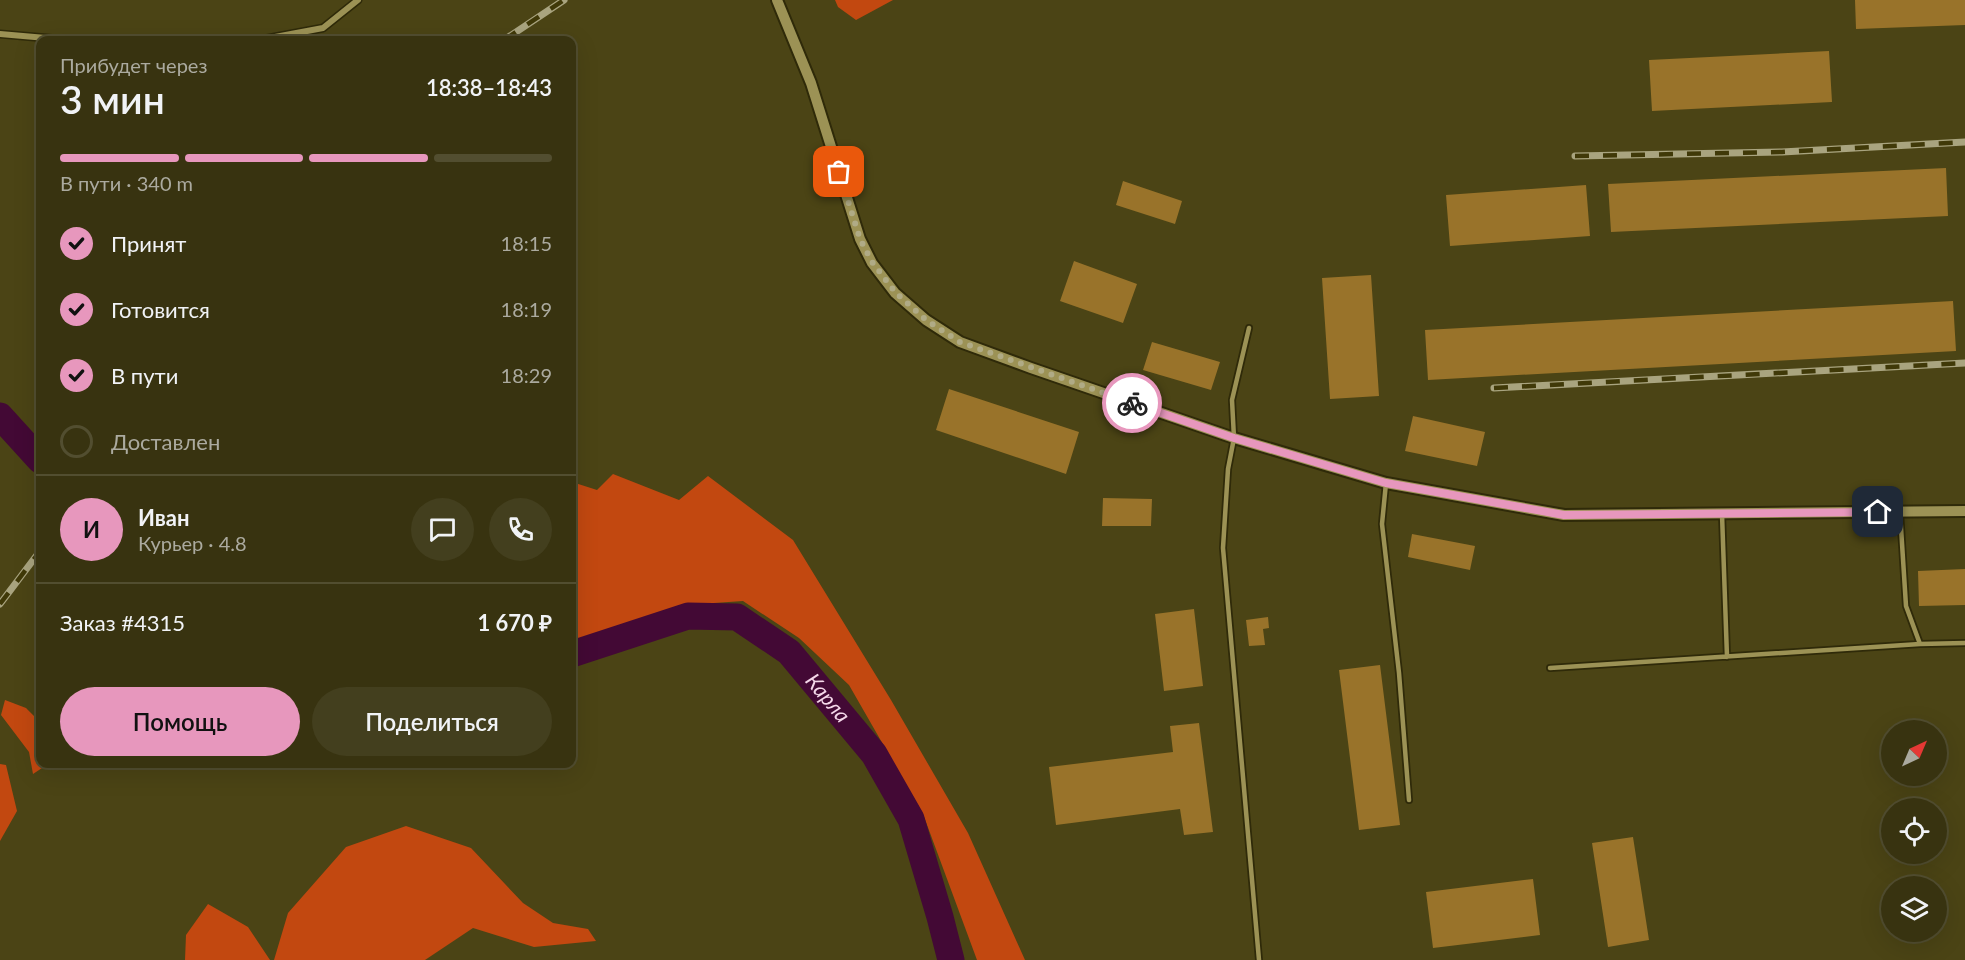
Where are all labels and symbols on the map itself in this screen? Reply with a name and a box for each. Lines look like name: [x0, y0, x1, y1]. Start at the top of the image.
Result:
pin: [813, 146, 864, 197]
courier: [1102, 373, 1162, 433]
pin: [1852, 486, 1903, 537]
water label: Карла: [801, 668, 856, 727]
north arrow: [1881, 720, 1947, 786]

